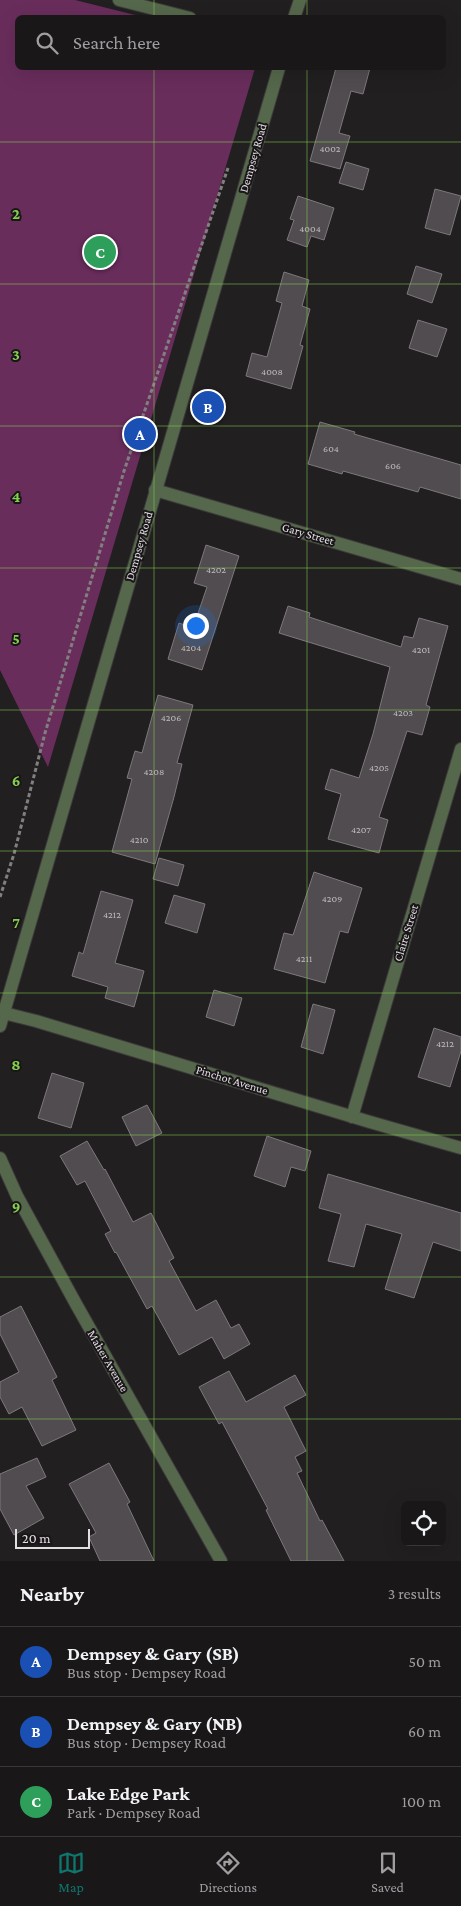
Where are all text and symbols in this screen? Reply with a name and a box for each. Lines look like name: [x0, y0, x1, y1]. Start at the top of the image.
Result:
search box: [15, 15, 446, 70]
icon: search: [33, 29, 61, 57]
text: Search here: [73, 32, 160, 53]
street label: Dempsey Road: [236, 121, 270, 194]
house number: 4002: [319, 143, 341, 154]
text: 2: [12, 205, 20, 222]
house number: 4004: [299, 223, 321, 234]
pin: C: [84, 233, 116, 271]
text: 3: [12, 346, 20, 363]
house number: 4008: [261, 366, 283, 377]
pin: B: [192, 388, 224, 426]
pin: A: [124, 415, 156, 453]
house number: 604: [323, 443, 339, 454]
house number: 606: [385, 460, 401, 471]
text: 4: [12, 488, 21, 505]
street label: Dempsey Road: [122, 509, 156, 582]
street label: Gary Street: [280, 520, 337, 548]
house number: 4202: [206, 564, 226, 575]
your location: [183, 613, 209, 639]
text: 5: [12, 630, 20, 647]
house number: 4204: [181, 642, 201, 653]
house number: 4201: [412, 644, 430, 655]
house number: 4203: [393, 707, 413, 718]
house number: 4206: [161, 712, 181, 723]
house number: 4205: [369, 762, 389, 773]
house number: 4208: [144, 766, 164, 777]
text: 6: [12, 772, 20, 789]
house number: 4207: [351, 824, 371, 835]
house number: 4210: [130, 834, 149, 845]
house number: 4209: [322, 893, 342, 904]
street label: Claire Street: [391, 902, 422, 963]
house number: 4212: [103, 909, 121, 920]
text: 7: [12, 914, 20, 931]
house number: 4211: [296, 953, 312, 964]
house number: 4212: [436, 1038, 454, 1049]
text: 8: [11, 1056, 21, 1073]
street label: Pinchot Avenue: [194, 1062, 270, 1098]
text: 9: [12, 1198, 20, 1215]
street label: Maher Avenue: [85, 1328, 131, 1394]
map controls: [401, 1501, 446, 1546]
button: locate: [401, 1501, 446, 1546]
scale bar: [15, 1526, 90, 1549]
text: 20 m: [22, 1530, 50, 1546]
text: Nearby: [20, 1582, 84, 1606]
text: 3 results: [388, 1585, 441, 1602]
text: Dempsey & Gary (SB): [67, 1643, 240, 1664]
text: A: [31, 1653, 41, 1670]
text: 50 m: [409, 1653, 441, 1670]
text: Bus stop · Dempsey Road: [67, 1664, 226, 1681]
text: Dempsey & Gary (NB): [67, 1713, 243, 1734]
text: B: [31, 1723, 41, 1740]
text: 60 m: [408, 1723, 441, 1740]
text: Bus stop · Dempsey Road: [67, 1734, 226, 1751]
text: Lake Edge Park: [67, 1783, 189, 1804]
text: C: [31, 1793, 41, 1810]
text: 100 m: [402, 1793, 441, 1810]
text: Park · Dempsey Road: [67, 1804, 200, 1821]
tab: Map: [57, 1849, 85, 1895]
tab: Directions: [199, 1849, 257, 1895]
tab: Saved: [371, 1849, 404, 1895]

